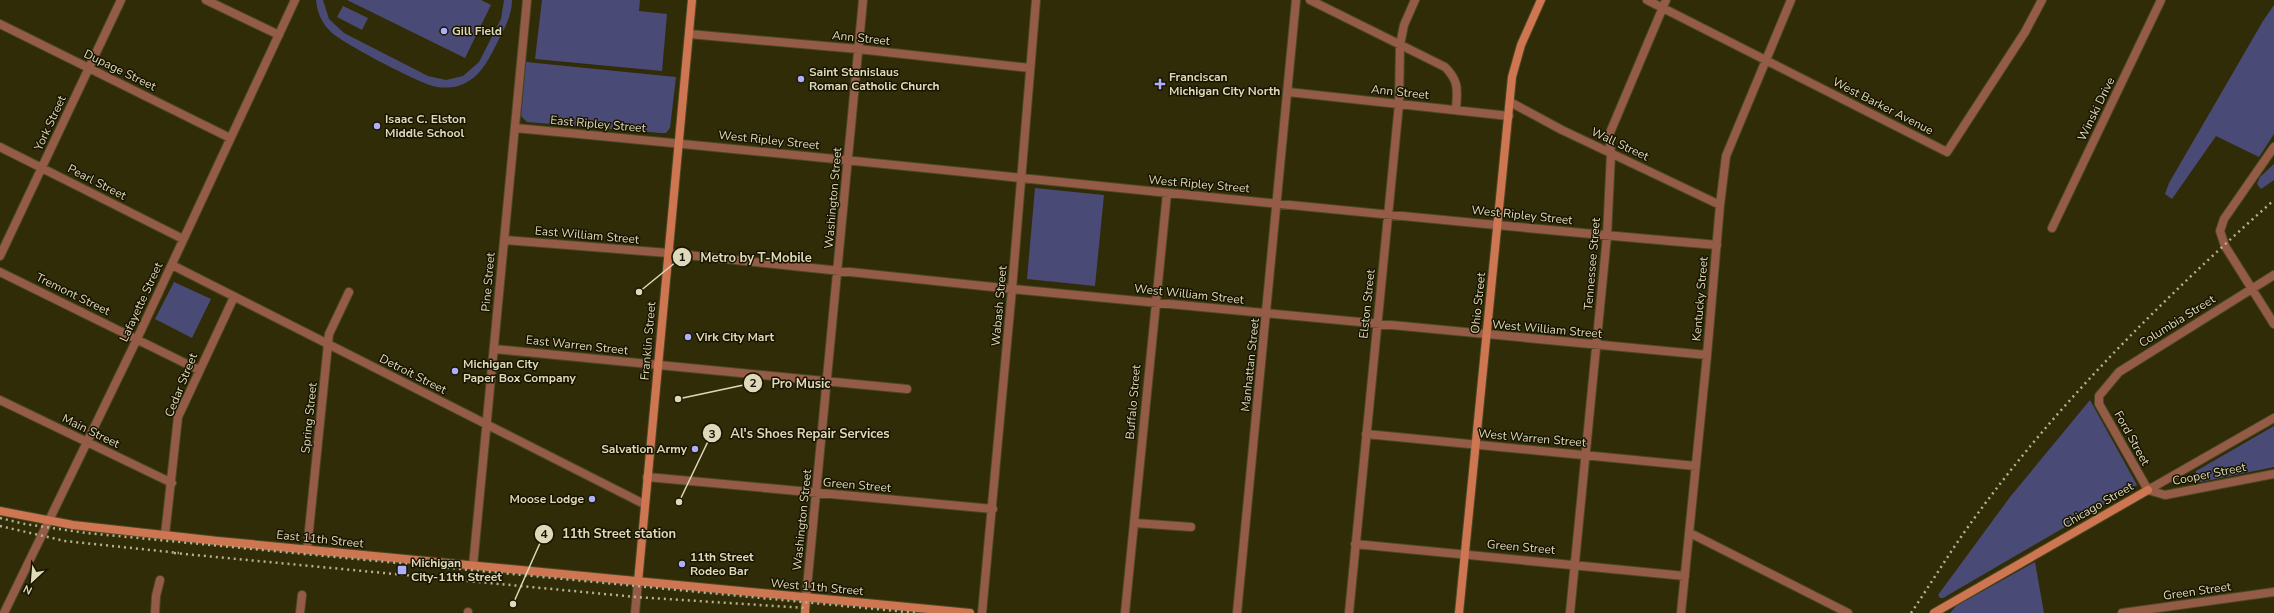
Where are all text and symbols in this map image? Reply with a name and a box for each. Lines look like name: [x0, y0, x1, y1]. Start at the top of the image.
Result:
place label: Gill Field: [452, 23, 502, 39]
marker: Gill Field: [439, 26, 449, 36]
street label: Ann Street: [831, 27, 892, 49]
street label: Dupage Street: [81, 46, 159, 95]
place label: Saint Stanislaus Roman Catholic Church: [809, 64, 940, 94]
place label: Franciscan Michigan City North: [1169, 69, 1280, 99]
marker: Saint Stanislaus Roman Catholic Church: [796, 74, 806, 84]
street label: West Barker Avenue: [1830, 74, 1936, 138]
street label: Winski Drive: [2074, 75, 2118, 143]
marker: Franciscan Michigan City North: [1154, 78, 1166, 90]
street label: Ann Street: [1370, 81, 1431, 103]
street label: York Street: [30, 92, 70, 154]
place label: Isaac C. Elston Middle School: [385, 111, 466, 141]
street label: East Ripley Street: [550, 112, 647, 136]
marker: Isaac C. Elston Middle School: [372, 121, 382, 131]
street label: Wall Street: [1589, 124, 1652, 165]
street label: West Ripley Street: [718, 127, 821, 153]
street label: Washington Street: [821, 146, 845, 249]
street label: Pearl Street: [65, 160, 130, 204]
street label: West Ripley Street: [1148, 172, 1251, 196]
street label: West Ripley Street: [1471, 202, 1574, 228]
street label: Tennessee Street: [1580, 216, 1604, 311]
street label: East William Street: [534, 222, 641, 248]
callout: Metro by T-Mobile: [672, 245, 819, 270]
text: 1: [678, 249, 686, 265]
text: Metro by T-Mobile: [700, 249, 812, 267]
street label: Pine Street: [477, 251, 499, 312]
street label: Kentucky Street: [1688, 255, 1712, 342]
street label: Lafayette Street: [116, 259, 167, 344]
street label: Wabash Street: [988, 264, 1011, 347]
street label: Elston Street: [1355, 268, 1379, 339]
street label: Tremont Street: [33, 269, 113, 319]
street label: Ohio Street: [1467, 271, 1489, 334]
street label: West William Street: [1133, 280, 1245, 308]
street label: Columbia Street: [2136, 291, 2219, 351]
street label: Franklin Street: [637, 300, 659, 381]
street label: West William Street: [1491, 316, 1603, 342]
street label: Manhattan Street: [1237, 317, 1263, 413]
place label: Virk City Mart: [695, 329, 774, 345]
street label: East Warren Street: [525, 332, 630, 358]
marker: Virk City Mart: [683, 332, 693, 342]
street label: Cedar Street: [161, 350, 201, 419]
street label: Detroit Street: [377, 350, 450, 398]
place label: Michigan City Paper Box Company: [463, 356, 576, 386]
street label: Buffalo Street: [1122, 363, 1144, 440]
marker: Michigan City Paper Box Company: [450, 366, 460, 376]
callout: Pro Music: [743, 370, 838, 395]
text: 2: [749, 375, 757, 391]
text: Pro Music: [772, 375, 830, 393]
street label: Spring Street: [297, 381, 321, 454]
street label: Ford Street: [2110, 408, 2154, 469]
street label: Main Street: [60, 410, 123, 452]
callout: Al's Shoes Repair Services: [702, 421, 898, 446]
text: Al's Shoes Repair Services: [730, 425, 890, 443]
street label: West Warren Street: [1477, 425, 1587, 451]
text: 3: [708, 426, 716, 442]
place label: Salvation Army: [601, 441, 688, 457]
marker: Salvation Army: [690, 444, 700, 454]
street label: Cooper Street: [2171, 459, 2248, 489]
street label: Washington Street: [789, 468, 815, 571]
street label: Green Street: [822, 474, 893, 496]
street label: Chicago Street: [2060, 478, 2137, 532]
place label: Moose Lodge: [510, 491, 584, 507]
marker: Moose Lodge: [587, 494, 597, 504]
callout: 11th Street station: [534, 521, 684, 546]
text: 11th Street station: [562, 525, 676, 543]
street label: East 11th Street: [276, 526, 365, 552]
text: 4: [540, 526, 548, 542]
street label: Green Street: [1486, 536, 1557, 558]
place label: 11th Street Rodeo Bar: [690, 549, 754, 579]
place label: Michigan City-11th Street: [411, 555, 502, 585]
marker: 11th Street Rodeo Bar: [677, 559, 687, 569]
north arrow: [12, 561, 52, 601]
marker: Michigan City-11th Street: [396, 564, 408, 576]
street label: West 11th Street: [770, 575, 865, 599]
street label: Green Street: [2162, 578, 2233, 604]
text: N: [21, 581, 35, 598]

